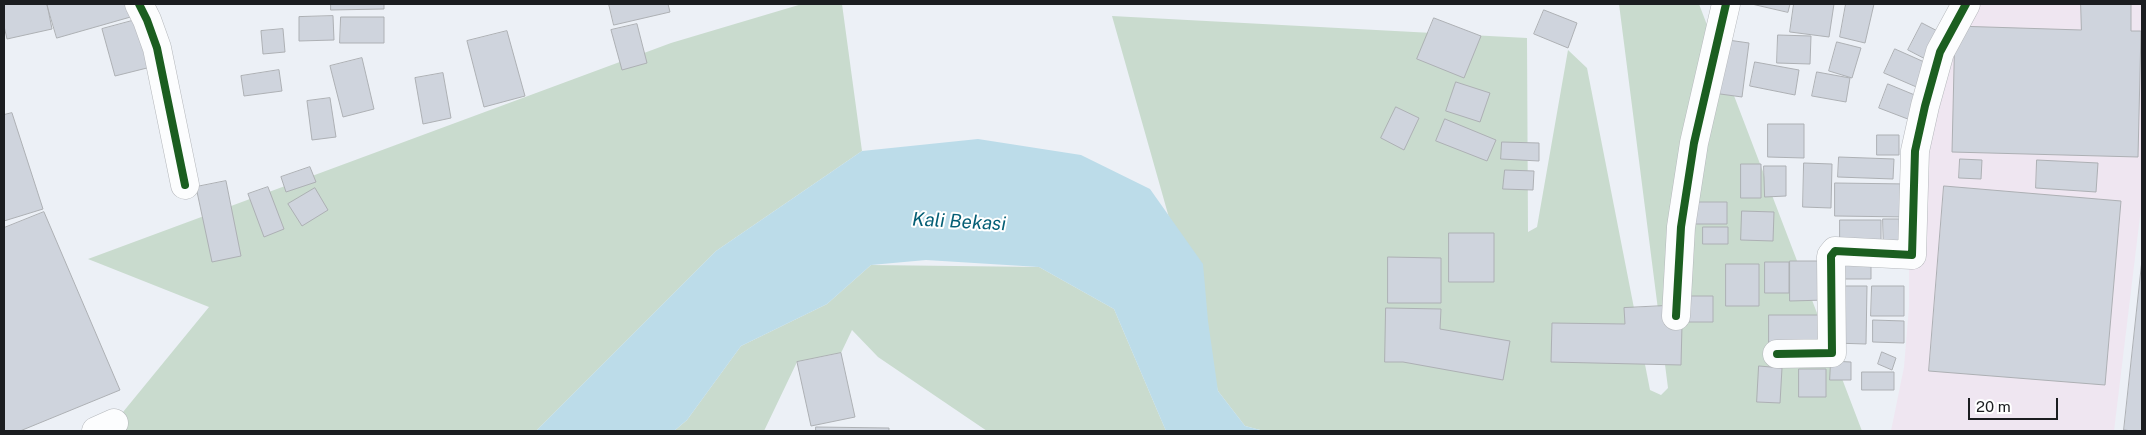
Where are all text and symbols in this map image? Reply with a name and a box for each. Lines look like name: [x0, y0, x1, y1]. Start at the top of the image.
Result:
water label: Kali Bekasi: [912, 208, 1006, 236]
scale bar: [1971, 388, 2061, 420]
text: 20 m: [1976, 398, 2011, 415]

